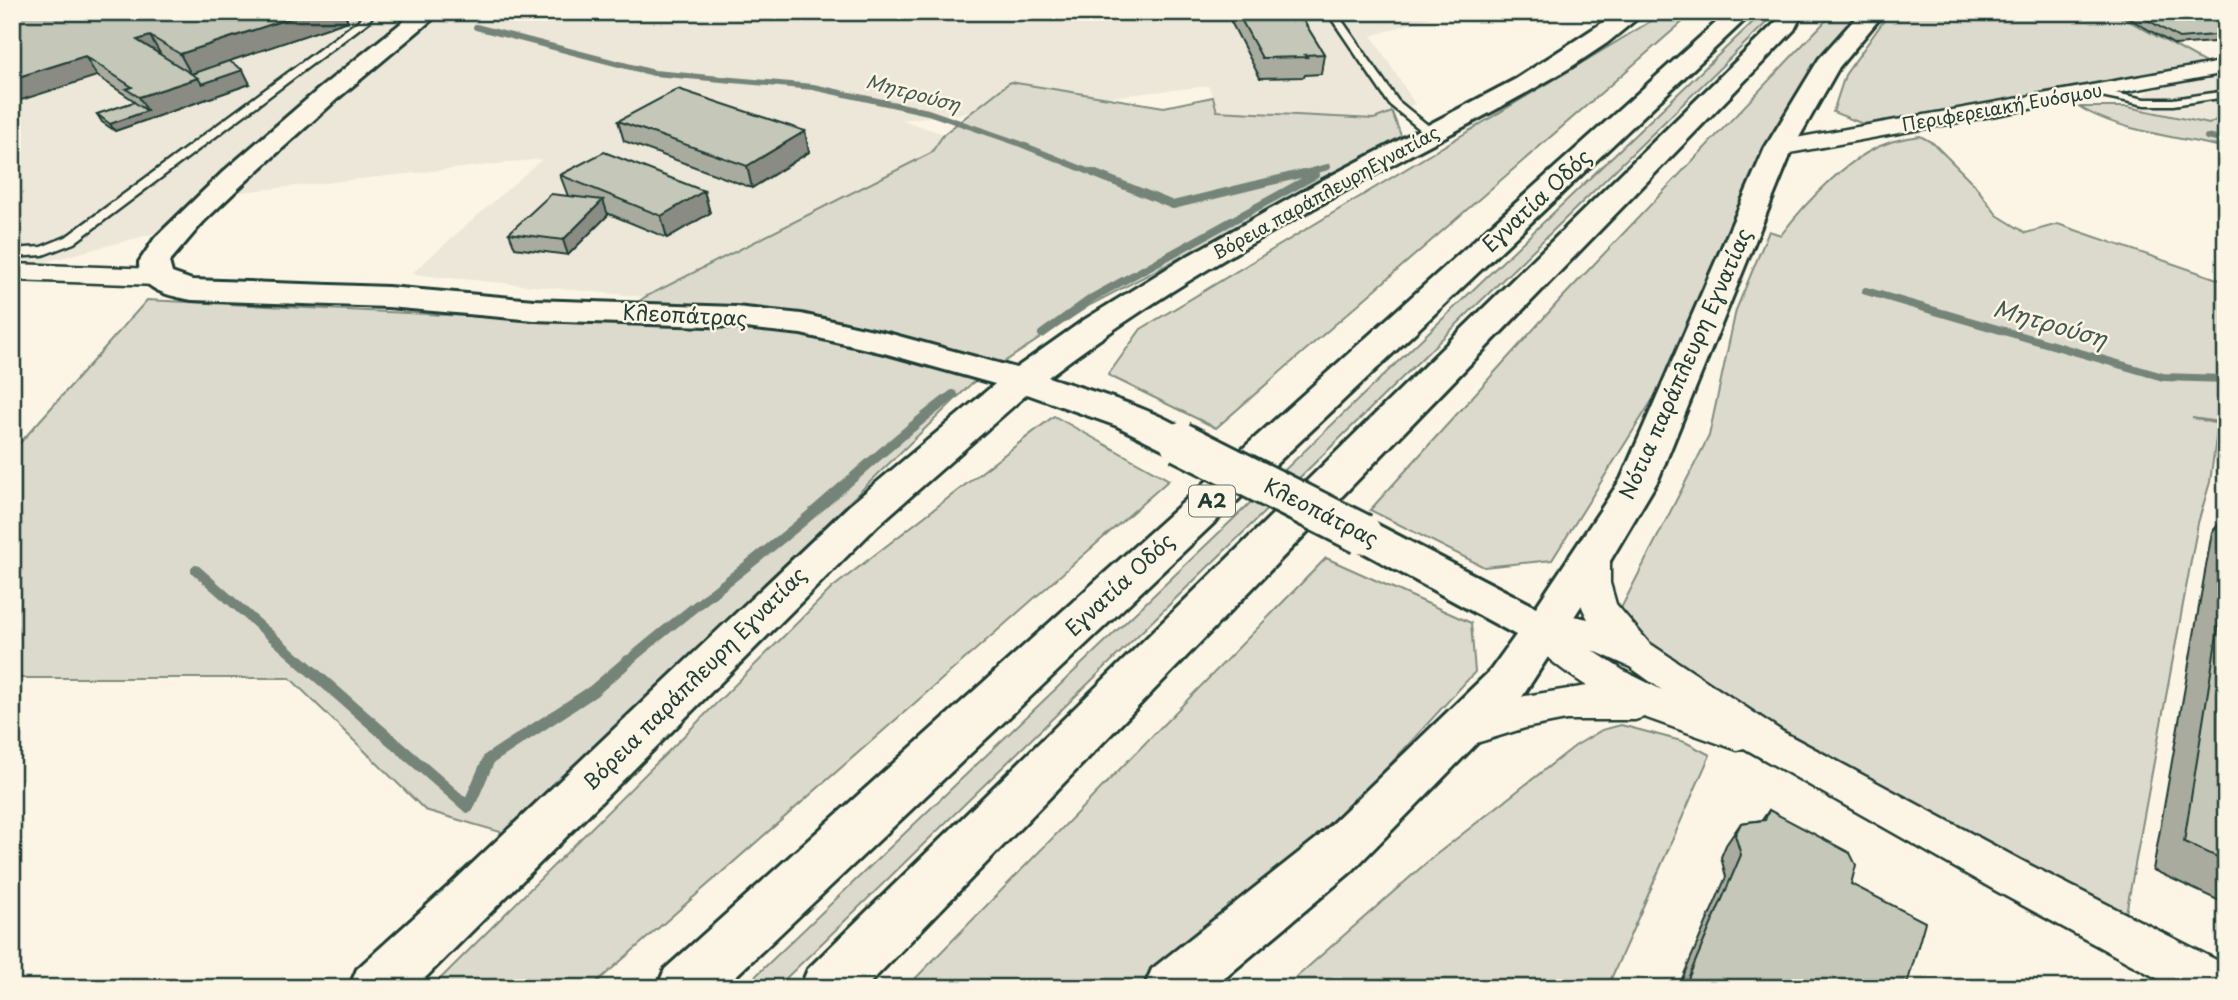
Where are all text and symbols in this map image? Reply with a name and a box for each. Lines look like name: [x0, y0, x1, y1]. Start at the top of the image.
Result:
water label: Μητρούση: [863, 66, 964, 118]
street label: Περιφερειακή Ευόσμου: [1899, 76, 2104, 137]
street label: Βόρεια παράπλευρηΕγνατίας: [1207, 118, 1444, 265]
street label: Εγνατία Οδός: [1474, 140, 1597, 259]
street label: Νότια παράπλευρη Εγνατίας: [1610, 222, 1759, 504]
water label: Μητρούση: [1990, 290, 2113, 356]
street label: Κλεοπάτρας: [622, 295, 748, 333]
street label: Κλεοπάτρας: [1259, 469, 1385, 554]
road number: Α2: [1189, 486, 1235, 516]
street label: Εγνατία Οδός: [1057, 524, 1180, 643]
street label: Βόρεια παράπλευρη Εγνατίας: [574, 558, 813, 797]

